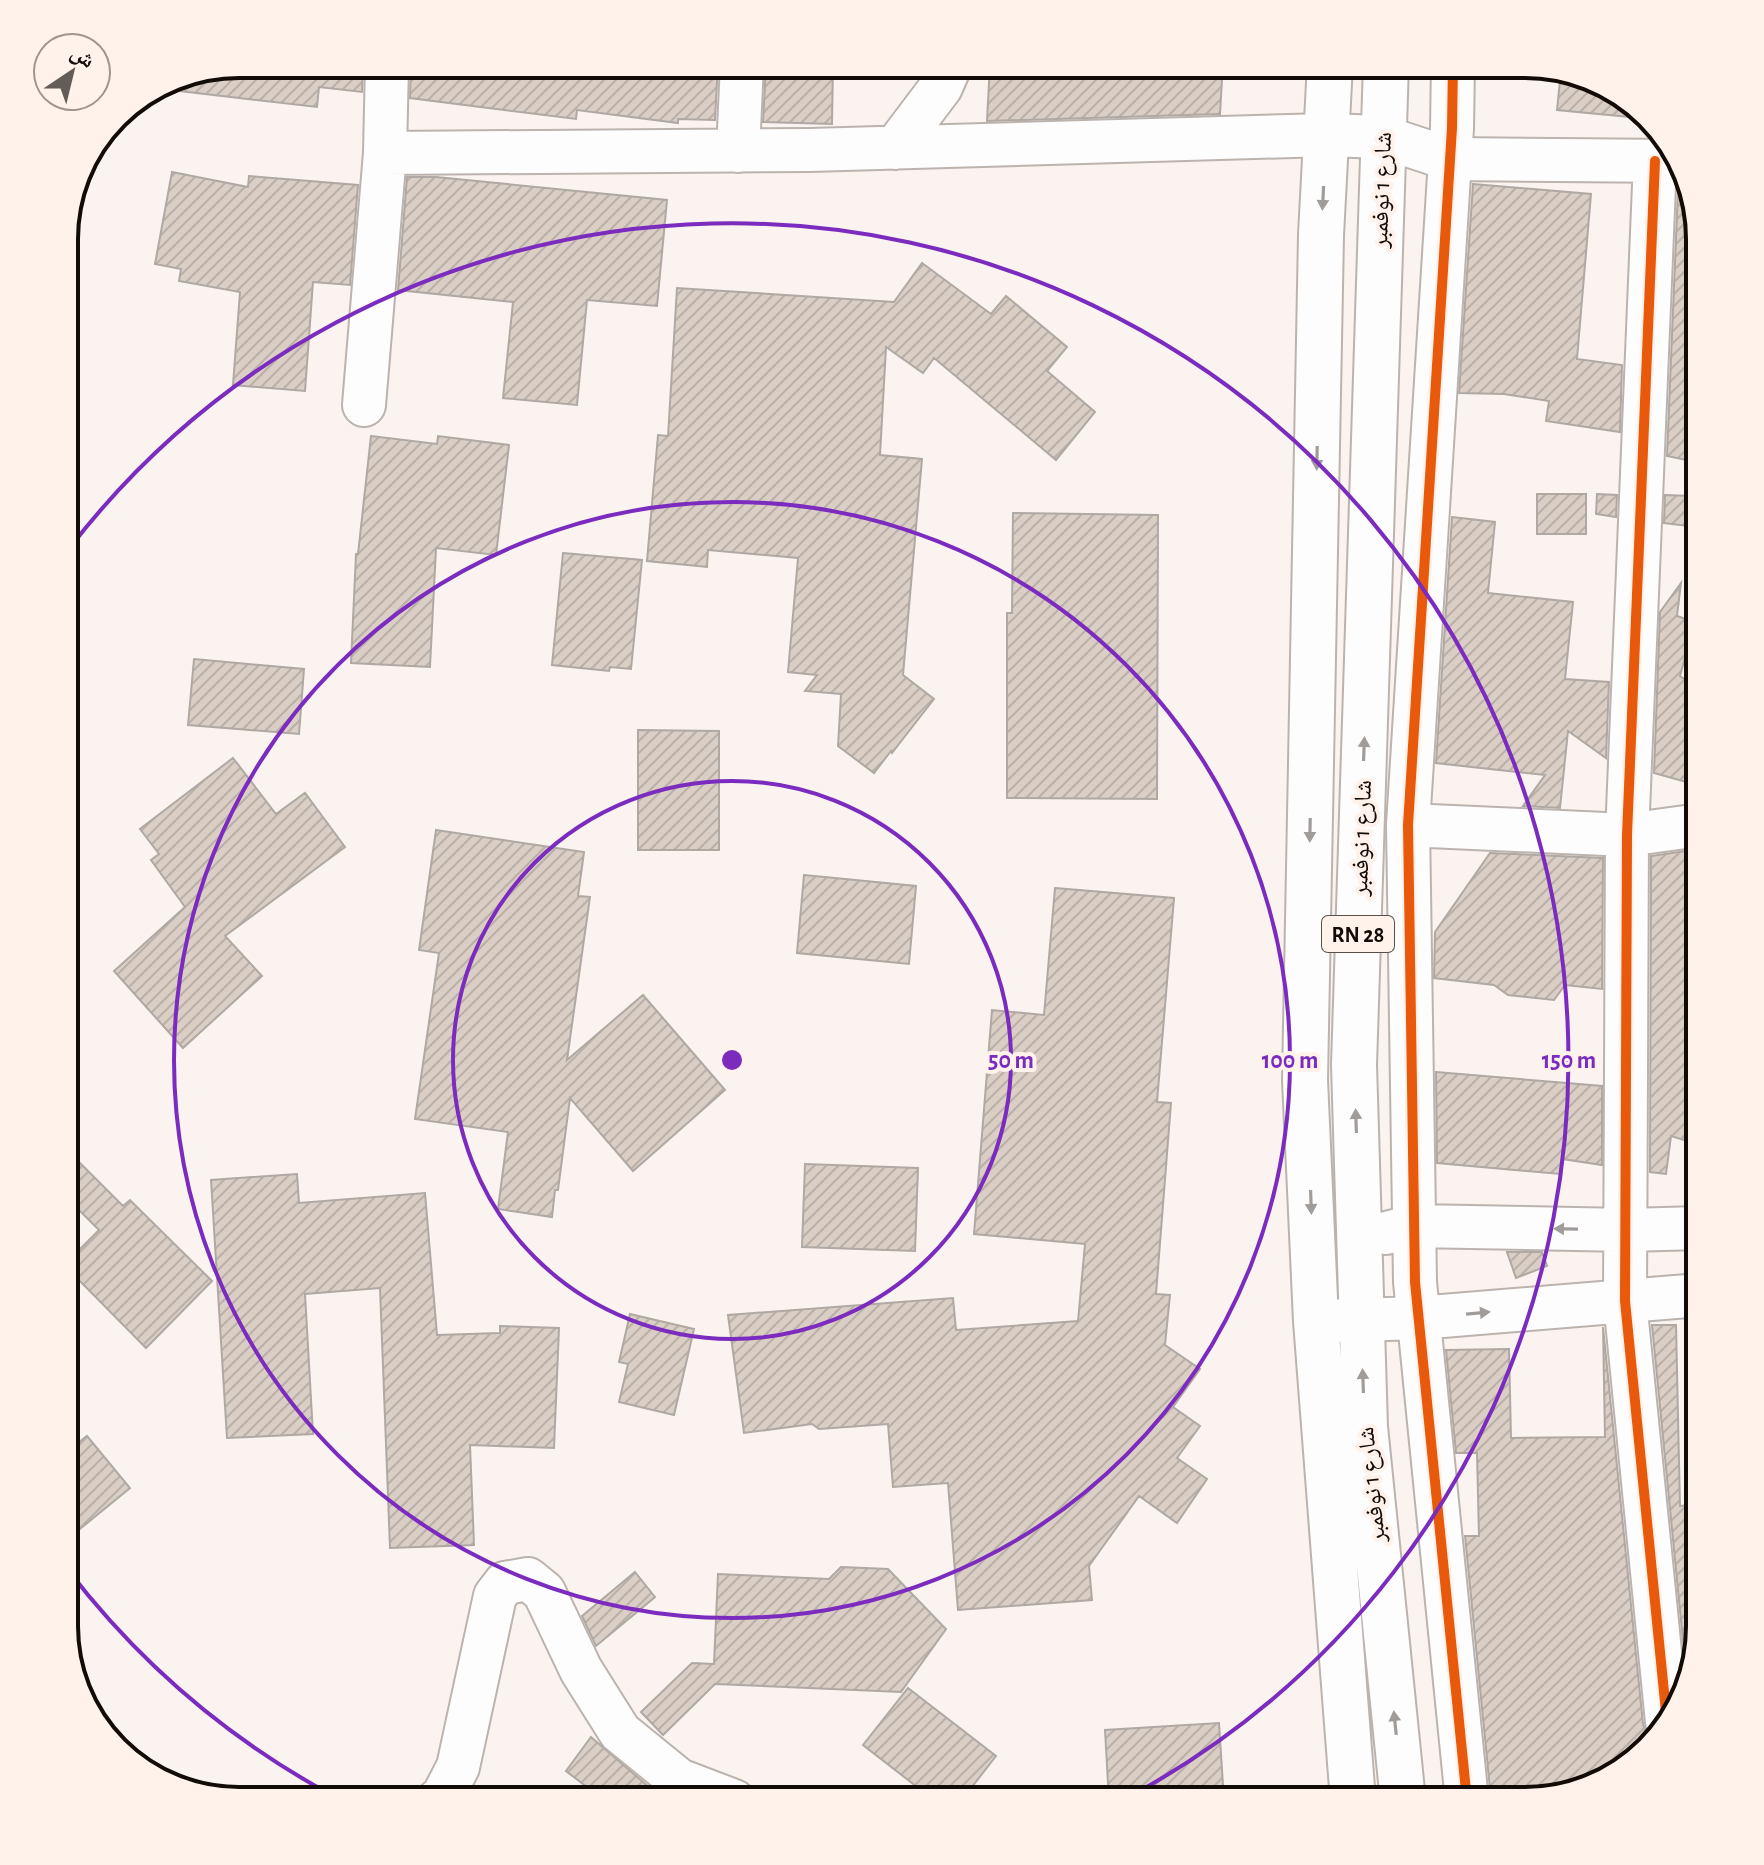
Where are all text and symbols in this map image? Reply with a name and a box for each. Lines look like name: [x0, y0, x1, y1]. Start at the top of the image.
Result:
north arrow: [32, 32, 112, 112]
text: ش: [66, 41, 99, 74]
street label: شارع 1 نوفمبر: [1368, 131, 1398, 250]
one-way arrow: [1316, 186, 1329, 211]
one-way arrow: [1310, 446, 1323, 471]
one-way arrow: [1357, 736, 1370, 761]
street label: شارع 1 نوفمبر: [1348, 779, 1378, 898]
one-way arrow: [1304, 818, 1316, 843]
road number: RN 28: [1322, 916, 1394, 952]
centre of rings: [718, 1046, 746, 1074]
text: 50 m: [988, 1049, 1034, 1073]
text: 100 m: [1262, 1049, 1318, 1073]
text: 150 m: [1542, 1049, 1596, 1073]
one-way arrow: [1349, 1108, 1362, 1133]
one-way arrow: [1304, 1190, 1317, 1215]
one-way arrow: [1553, 1223, 1578, 1235]
one-way arrow: [1466, 1306, 1491, 1319]
one-way arrow: [1357, 1368, 1370, 1393]
street label: شارع 1 نوفمبر: [1354, 1426, 1392, 1545]
one-way arrow: [1388, 1710, 1401, 1735]

